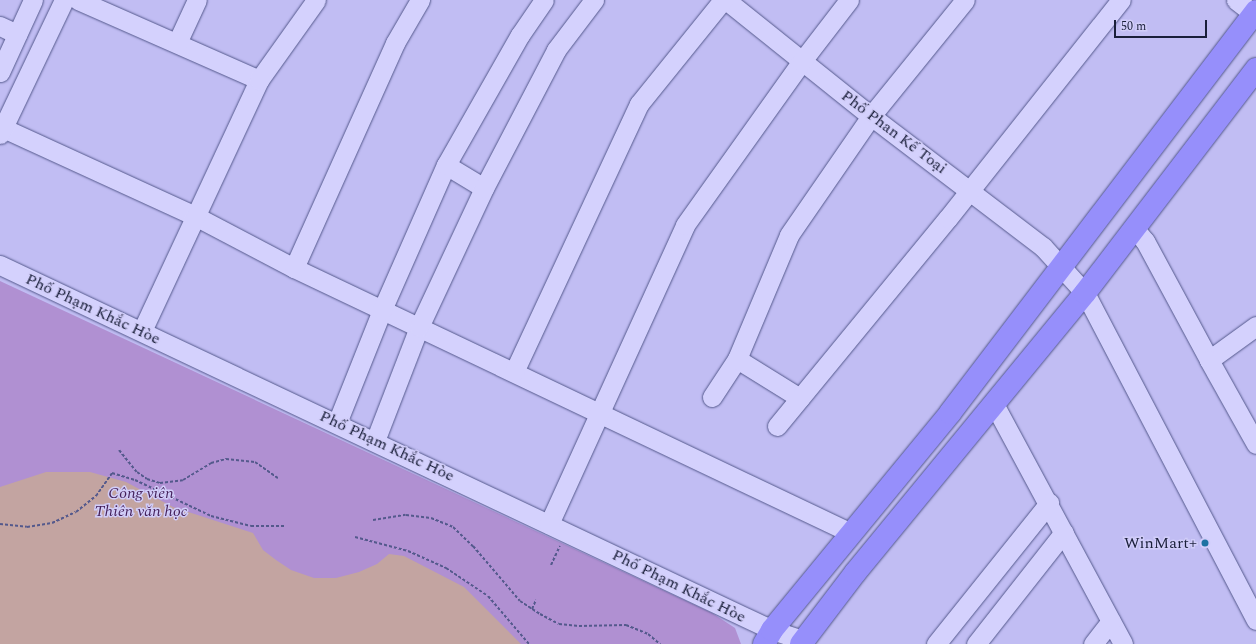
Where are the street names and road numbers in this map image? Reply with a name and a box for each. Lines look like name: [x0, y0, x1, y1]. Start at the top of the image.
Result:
street label: Phố Phan Kế Toại: [837, 86, 951, 178]
street label: Phố Phạm Khắc Hòe: [23, 269, 163, 349]
street label: Phố Phạm Khắc Hòe: [317, 406, 457, 486]
street label: Phố Phạm Khắc Hòe: [609, 545, 749, 627]

